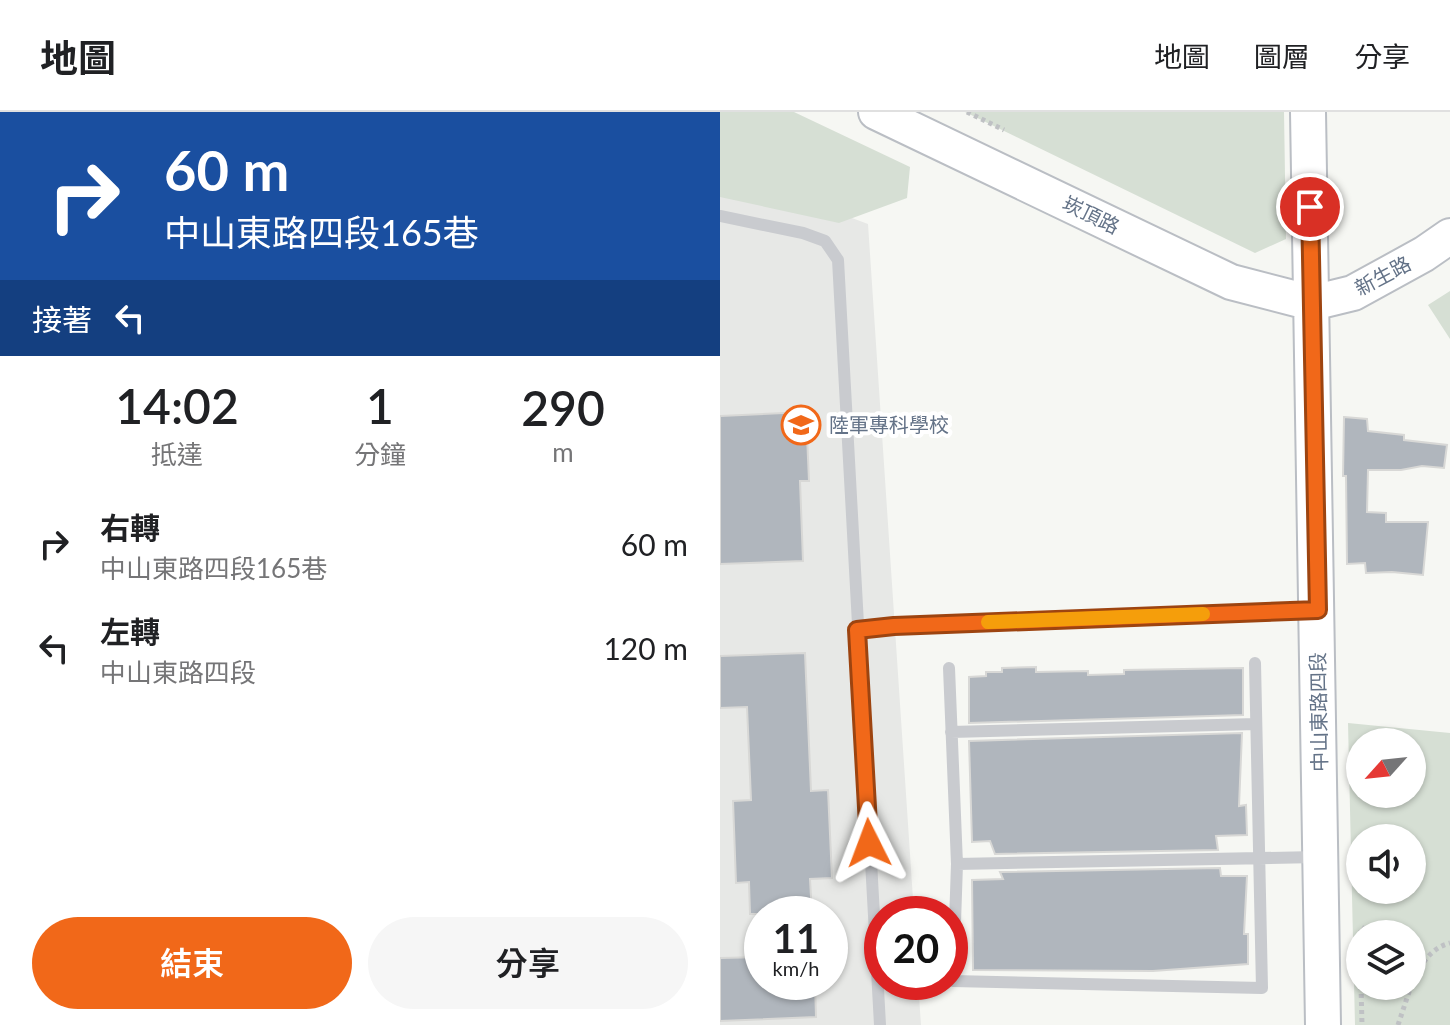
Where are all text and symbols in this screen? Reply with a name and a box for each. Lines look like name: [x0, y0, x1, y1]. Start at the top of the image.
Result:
text: 地圖: [40, 34, 116, 80]
text: 地圖: [1154, 39, 1210, 73]
text: 圖層: [1254, 39, 1310, 73]
text: 分享: [1354, 39, 1410, 73]
text: 60 m: [164, 136, 289, 203]
icon: right: [32, 144, 136, 248]
pin: [1276, 173, 1344, 241]
icon: arrive: [1288, 185, 1332, 229]
street label: 崁頂路: [1059, 190, 1124, 238]
text: 中山東路四段165巷: [164, 210, 479, 254]
street label: 新生路: [1350, 250, 1415, 300]
icon: left: [108, 296, 152, 340]
text: 接著: [32, 301, 92, 337]
text: 14:02: [115, 377, 239, 434]
text: 1: [366, 377, 394, 434]
text: 290: [521, 379, 605, 436]
school or university icon: 陸軍專科學校: [780, 404, 822, 446]
place label: 陸軍專科學校: [829, 412, 949, 436]
text: m: [552, 436, 574, 468]
text: 抵達: [151, 438, 203, 470]
text: 分鐘: [354, 438, 406, 470]
text: 右轉: [100, 509, 160, 545]
icon: right: [32, 522, 76, 566]
text: 60 m: [621, 526, 688, 562]
text: 中山東路四段165巷: [100, 552, 327, 584]
text: 左轉: [100, 613, 160, 649]
icon: left: [32, 626, 76, 670]
text: 120 m: [603, 630, 688, 666]
street label: 中山東路四段: [1305, 652, 1331, 772]
text: 中山東路四段: [100, 656, 256, 688]
north arrow: [1346, 728, 1426, 808]
map controls: [1346, 728, 1426, 1000]
position arrow: [827, 801, 911, 885]
button: sound: [1346, 824, 1426, 904]
speed limit sign: 20: [864, 896, 968, 1000]
text: 11: [773, 914, 819, 962]
button: 結束: [32, 917, 352, 1009]
button: 分享: [368, 917, 688, 1009]
button: layers: [1346, 920, 1426, 1000]
text: km/h: [773, 956, 819, 980]

